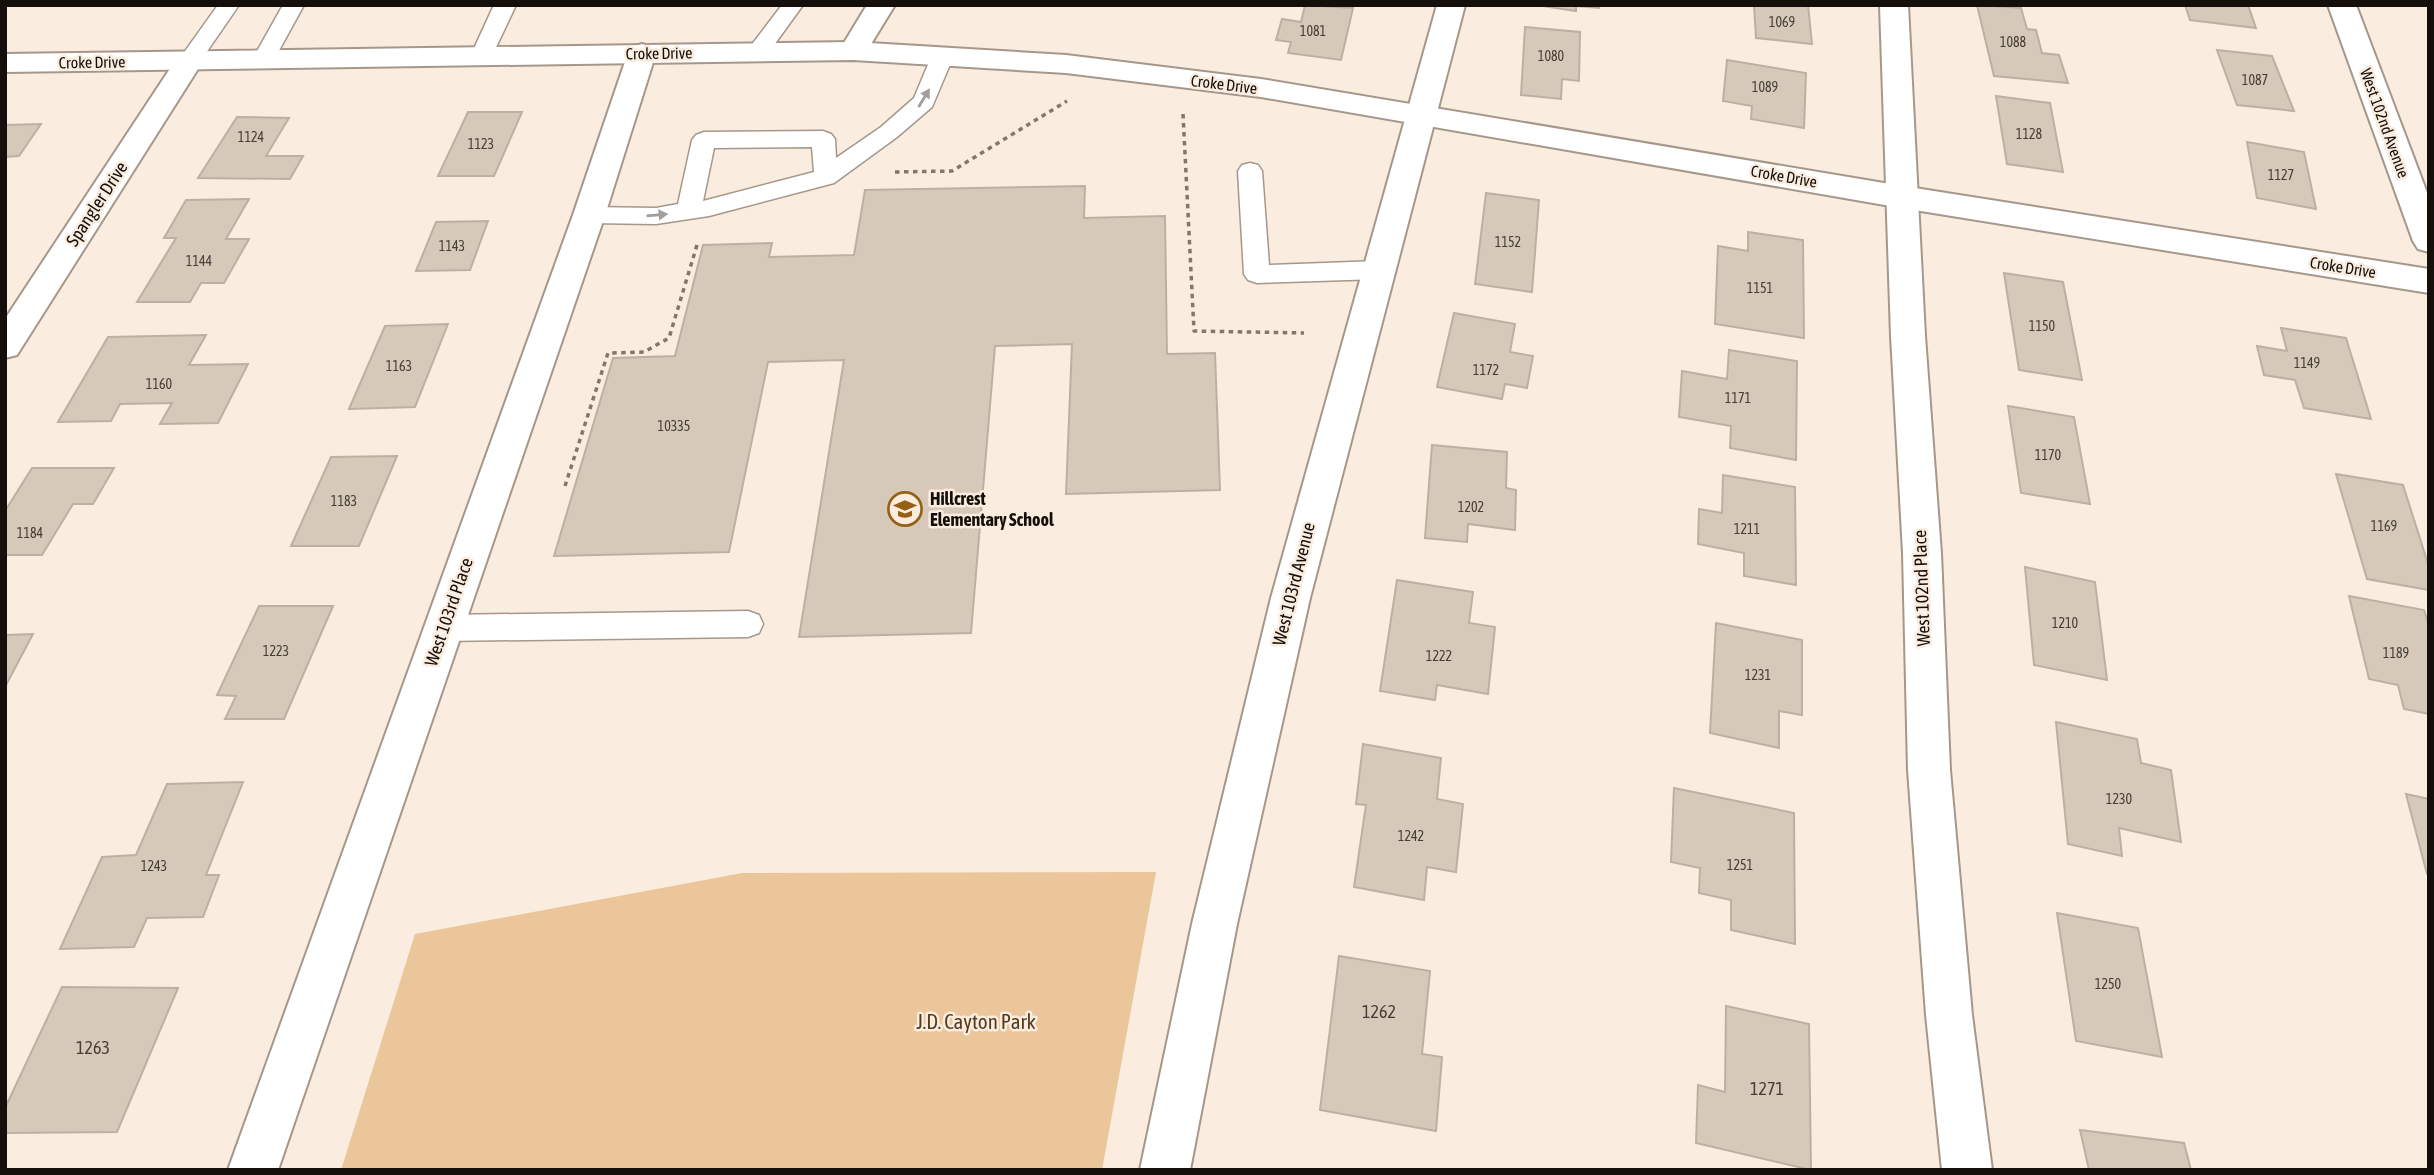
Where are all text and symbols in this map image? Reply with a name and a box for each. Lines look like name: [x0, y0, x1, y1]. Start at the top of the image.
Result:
house number: 1069: [1769, 14, 1795, 30]
house number: 1081: [1300, 23, 1326, 39]
house number: 1088: [2000, 34, 2027, 50]
street label: Croke Drive: [626, 43, 692, 63]
house number: 1080: [1538, 48, 1565, 64]
street label: Croke Drive: [59, 52, 125, 72]
street label: West 102nd Avenue: [2357, 66, 2413, 180]
street label: Croke Drive: [1190, 71, 1258, 97]
house number: 1087: [2242, 72, 2268, 88]
house number: 1089: [1752, 79, 1778, 95]
one-way arrow: [918, 88, 930, 107]
house number: 1128: [2016, 126, 2043, 142]
house number: 1124: [238, 129, 265, 145]
house number: 1123: [468, 136, 494, 152]
street label: Spangler Drive: [62, 158, 132, 250]
street label: Croke Drive: [1750, 161, 1818, 191]
house number: 1127: [2268, 167, 2294, 183]
one-way arrow: [646, 209, 668, 220]
house number: 1152: [1495, 234, 1521, 250]
house number: 1143: [439, 238, 465, 254]
house number: 1144: [186, 253, 213, 269]
street label: Croke Drive: [2309, 253, 2377, 281]
house number: 1151: [1747, 280, 1773, 296]
house number: 1150: [2029, 318, 2056, 334]
house number: 1149: [2294, 355, 2320, 371]
house number: 1163: [386, 358, 412, 374]
house number: 1172: [1473, 362, 1499, 378]
house number: 1160: [146, 376, 173, 392]
house number: 1171: [1725, 390, 1751, 406]
house number: 10335: [658, 418, 690, 434]
house number: 1170: [2035, 447, 2062, 463]
place label: Hillcrest Elementary School: [930, 488, 1054, 530]
school or university icon: Hillcrest Elementary School: [886, 490, 924, 528]
house number: 1183: [331, 493, 357, 509]
house number: 1202: [1458, 499, 1484, 515]
house number: 1169: [2371, 518, 2397, 534]
street label: West 103rd Avenue: [1268, 520, 1319, 648]
house number: 1211: [1734, 521, 1760, 537]
house number: 1184: [17, 525, 44, 541]
street label: West 102nd Place: [1909, 529, 1934, 647]
street label: West 103rd Place: [420, 555, 477, 669]
house number: 1210: [2052, 615, 2079, 631]
house number: 1223: [263, 643, 289, 659]
house number: 1189: [2383, 645, 2409, 661]
house number: 1222: [1426, 648, 1452, 664]
house number: 1231: [1745, 667, 1771, 683]
house number: 1230: [2106, 791, 2133, 807]
house number: 1242: [1398, 828, 1424, 844]
house number: 1251: [1727, 857, 1753, 873]
house number: 1243: [141, 858, 167, 874]
house number: 1250: [2095, 976, 2122, 992]
house number: 1262: [1362, 1001, 1396, 1022]
park label: J.D. Cayton Park: [916, 1009, 1036, 1033]
house number: 1263: [76, 1037, 110, 1058]
house number: 1271: [1750, 1078, 1784, 1099]

